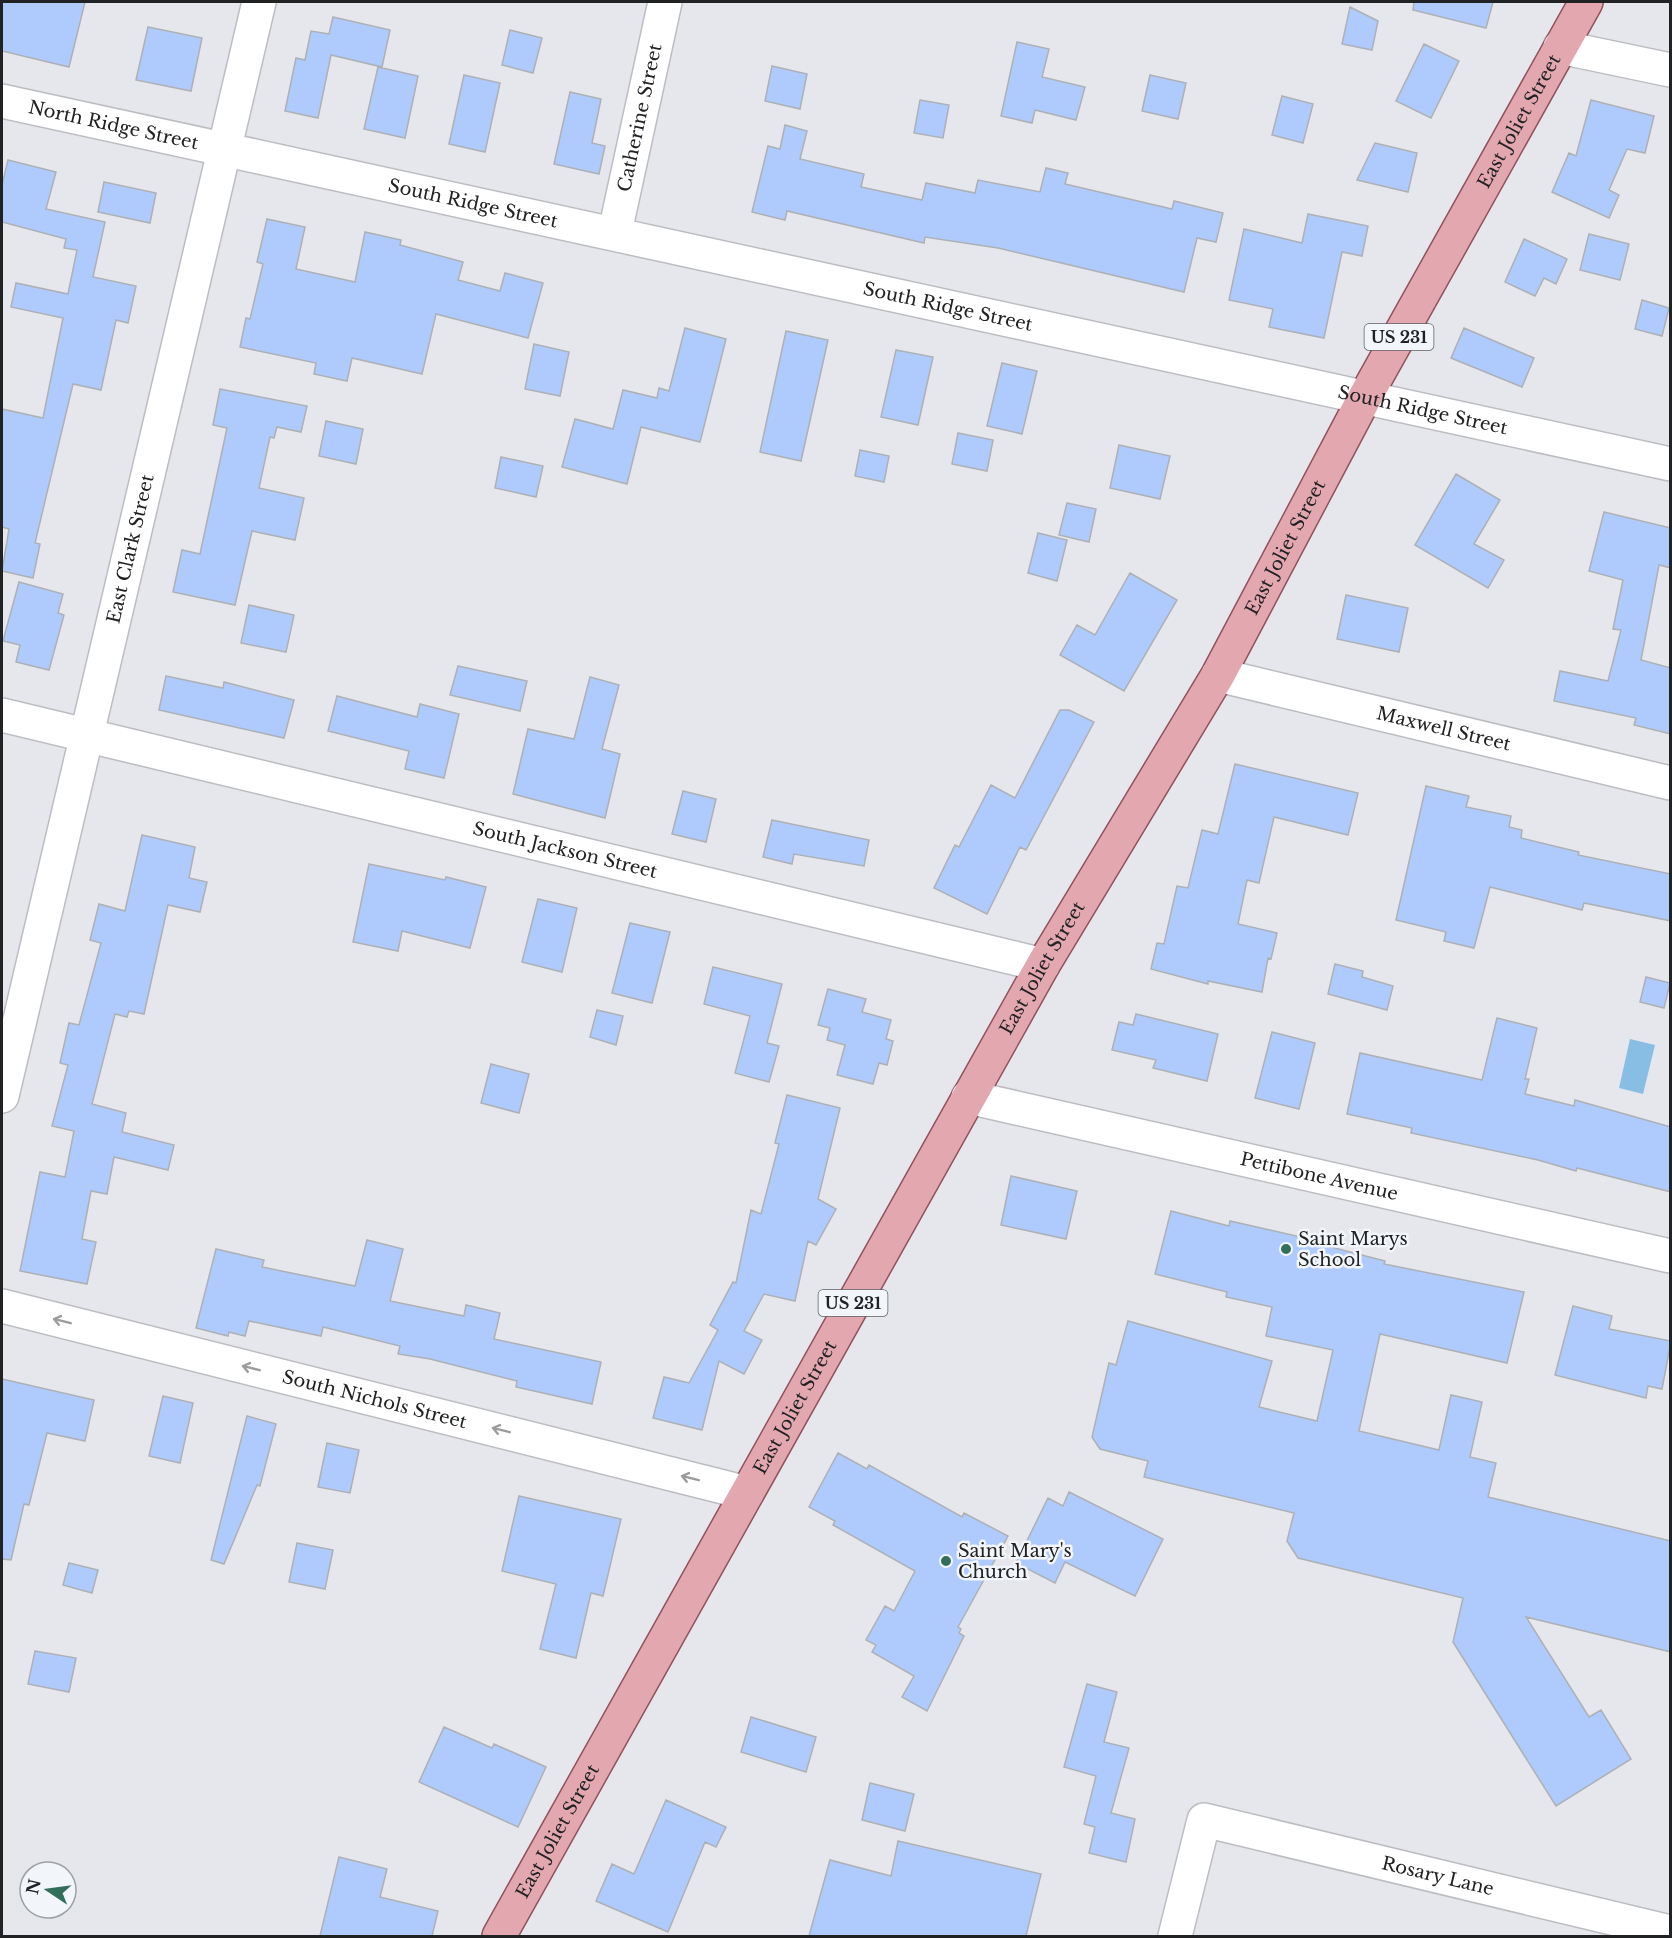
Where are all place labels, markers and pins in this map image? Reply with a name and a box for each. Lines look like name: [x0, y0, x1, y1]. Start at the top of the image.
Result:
place label: Saint Marys School: [1298, 1228, 1408, 1271]
marker: Saint Marys School: [1279, 1242, 1293, 1256]
place label: Saint Mary's Church: [958, 1540, 1072, 1583]
marker: Saint Mary's Church: [939, 1554, 953, 1568]

